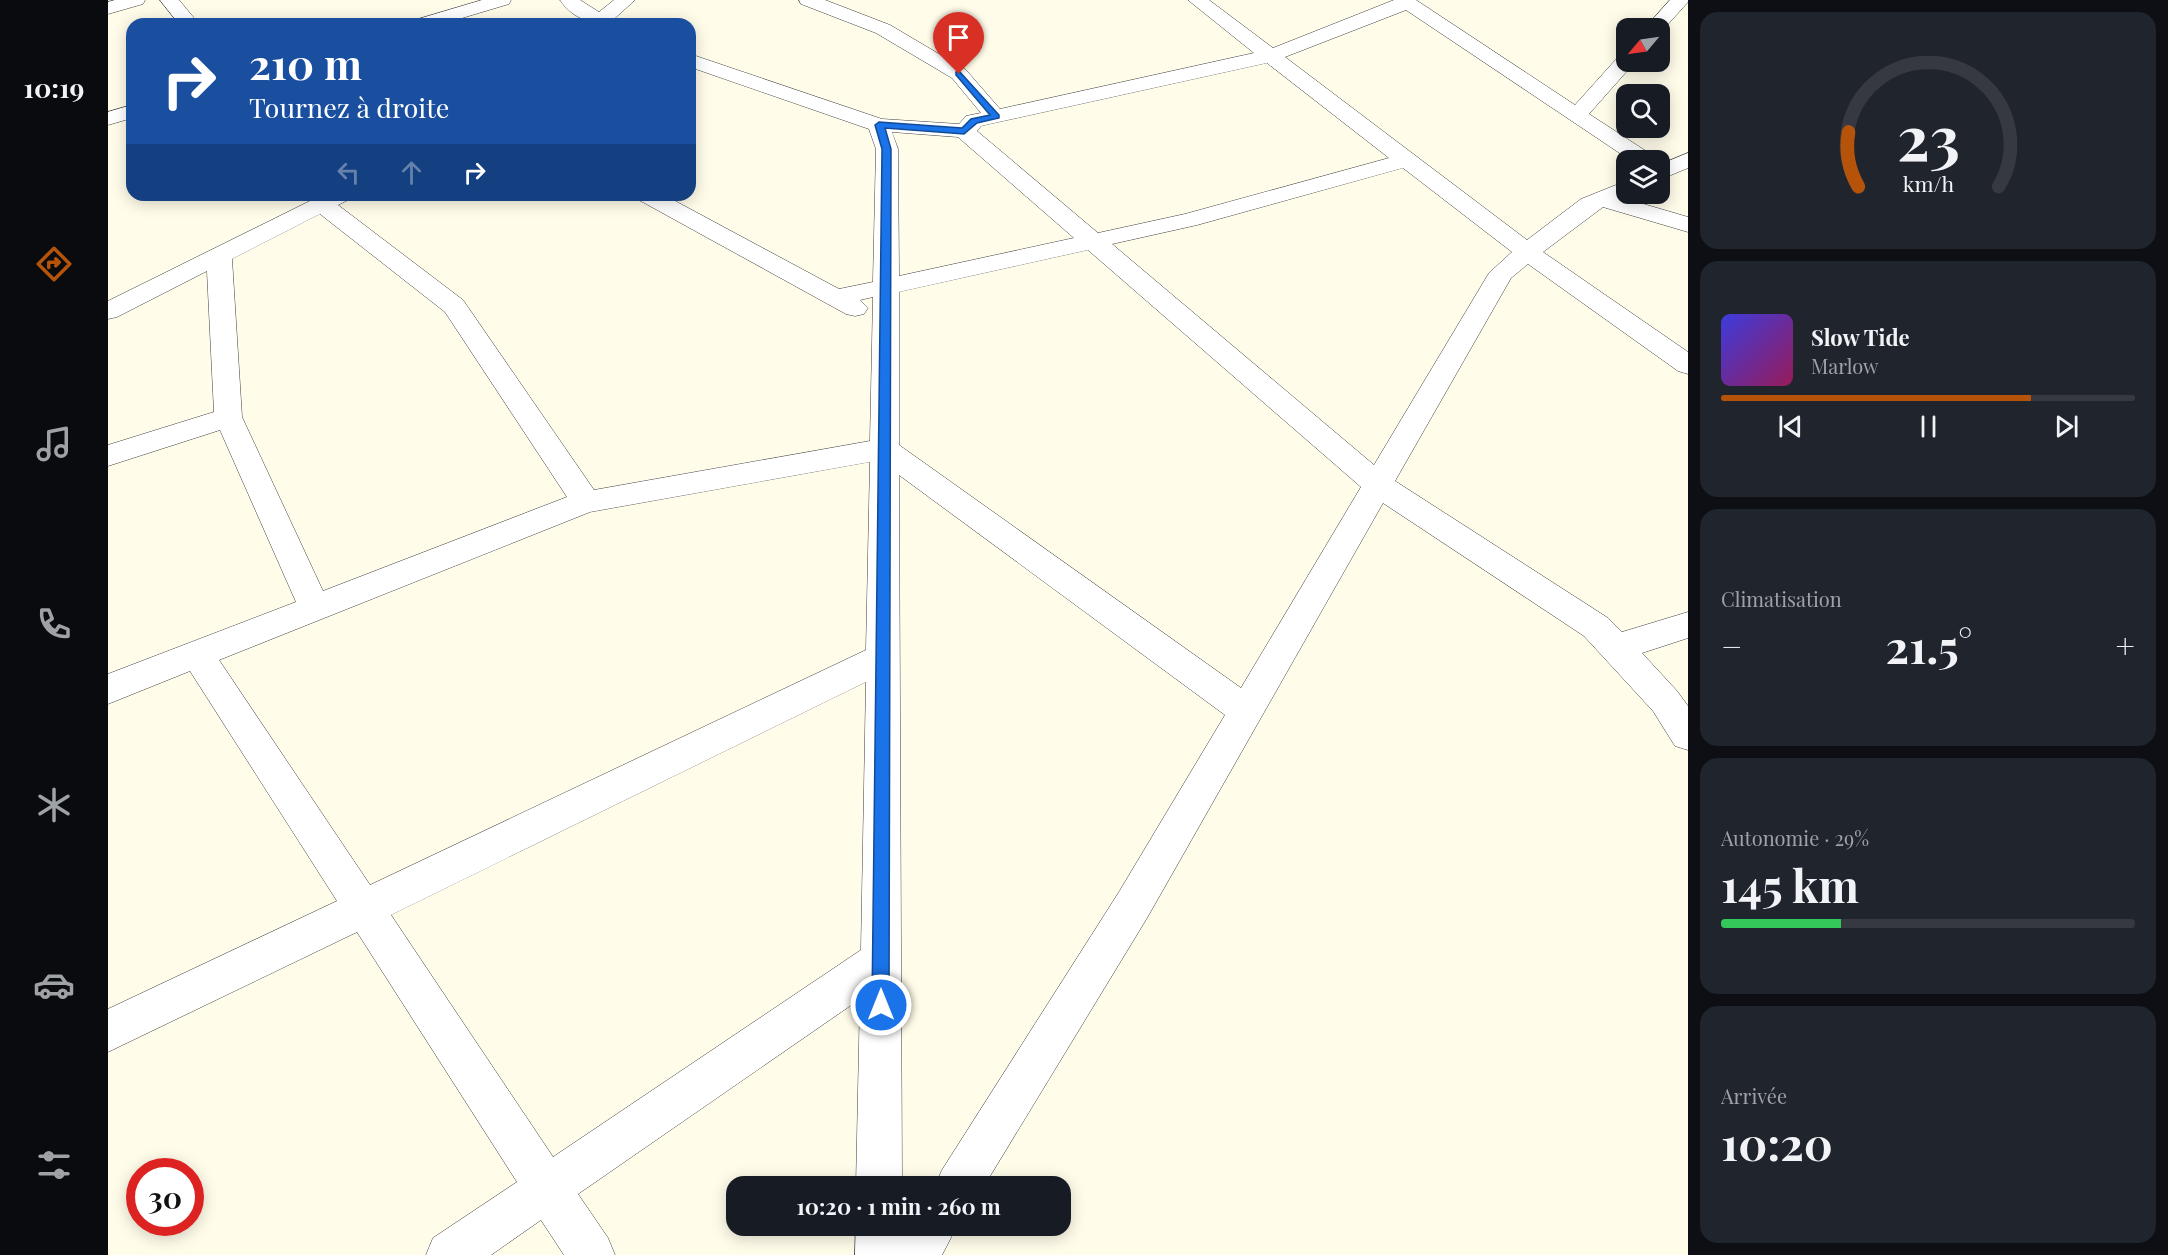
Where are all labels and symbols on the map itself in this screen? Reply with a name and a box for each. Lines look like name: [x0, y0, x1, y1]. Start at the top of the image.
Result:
pin: [933, 12, 984, 74]
north arrow: [1616, 18, 1670, 72]
position arrow: [849, 973, 913, 1037]
speed limit sign: 30: [126, 1158, 204, 1236]

